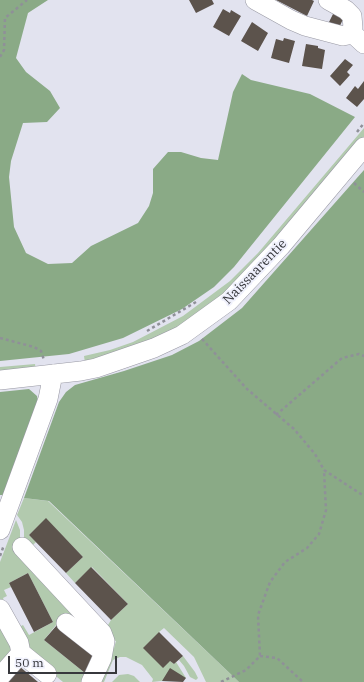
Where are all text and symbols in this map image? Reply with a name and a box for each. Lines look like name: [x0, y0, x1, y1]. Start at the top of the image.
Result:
street label: Naissaarentie: [220, 236, 290, 308]
scale bar: [10, 648, 119, 674]
text: 50 m: [15, 655, 44, 670]

